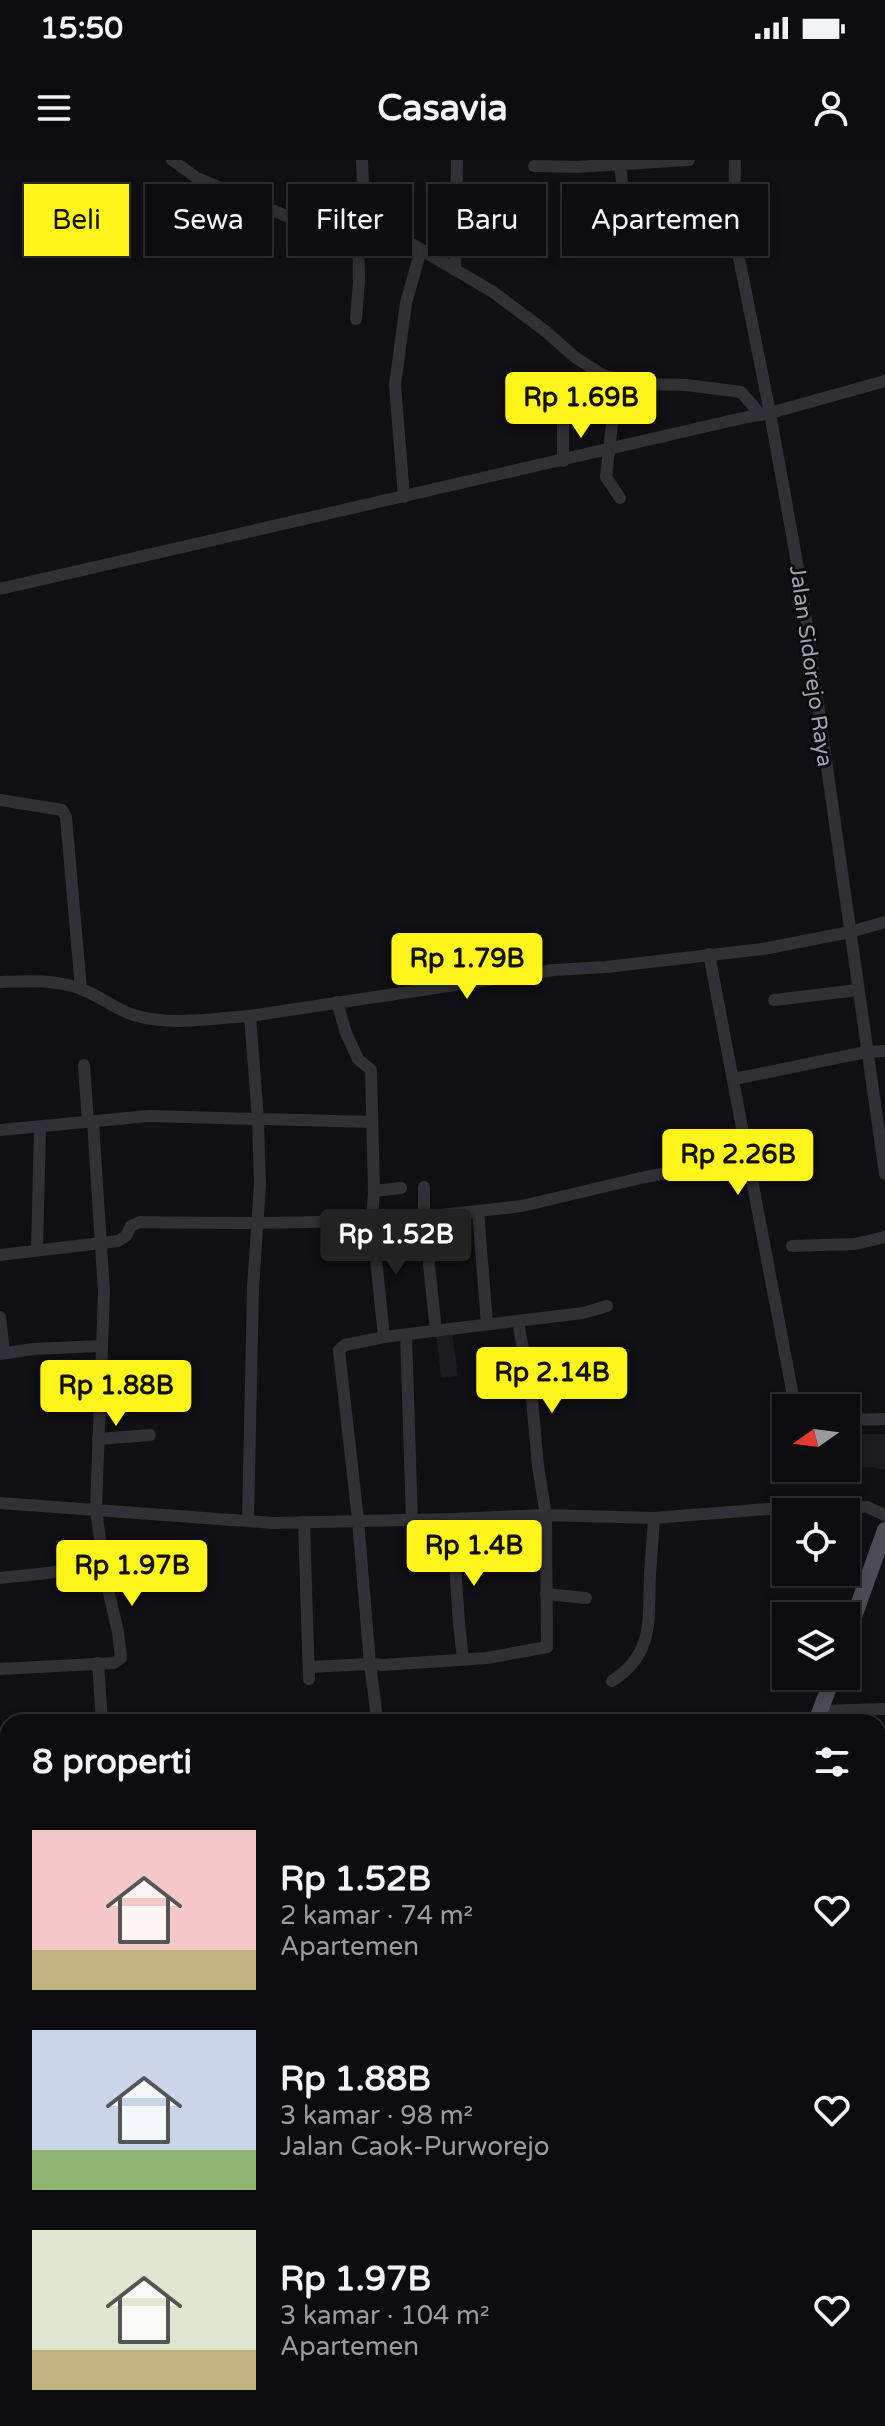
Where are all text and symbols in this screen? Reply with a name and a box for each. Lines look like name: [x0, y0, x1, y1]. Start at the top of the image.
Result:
text: 15:50: [40, 10, 123, 47]
icon: menu: [32, 86, 76, 130]
icon: person: [809, 86, 853, 130]
text: Casavia: [377, 87, 508, 130]
chip: Beli: [24, 184, 129, 256]
chip: Sewa: [145, 184, 272, 256]
chip: Filter: [288, 184, 412, 256]
chip: Baru: [428, 184, 546, 256]
chip: Apartemen: [562, 184, 768, 256]
pin: Rp 1.69B: [498, 372, 664, 440]
text: Rp 1.69B: [523, 382, 639, 413]
street label: Jalan Sidorejo Raya: [784, 564, 838, 768]
pin: Rp 1.79B: [384, 933, 550, 1001]
text: Rp 1.79B: [409, 943, 525, 974]
pin: Rp 2.26B: [655, 1129, 821, 1197]
text: Rp 2.26B: [680, 1139, 796, 1170]
pin: Rp 1.52B: [313, 1209, 479, 1277]
text: Rp 1.52B: [338, 1219, 454, 1250]
pin: Rp 2.14B: [469, 1347, 635, 1415]
text: Rp 2.14B: [494, 1357, 610, 1388]
pin: Rp 1.88B: [33, 1360, 199, 1428]
text: Rp 1.88B: [58, 1370, 174, 1401]
north arrow: [772, 1394, 860, 1482]
map controls: [772, 1394, 860, 1690]
button: locate: [772, 1498, 860, 1586]
pin: Rp 1.4B: [400, 1520, 548, 1588]
text: Rp 1.4B: [425, 1530, 523, 1561]
pin: Rp 1.97B: [49, 1540, 215, 1608]
text: Rp 1.97B: [74, 1550, 190, 1581]
button: layers: [772, 1602, 860, 1690]
icon: filters: [810, 1740, 854, 1784]
text: 8 properti: [32, 1742, 192, 1783]
text: Rp 1.52B: [280, 1859, 431, 1900]
icon: home: [96, 1862, 192, 1958]
icon: heart: [810, 1888, 854, 1932]
text: 2 kamar · 74 m²: [280, 1900, 473, 1931]
text: Apartemen: [280, 1931, 419, 1962]
text: Rp 1.88B: [280, 2059, 431, 2100]
icon: home: [96, 2062, 192, 2158]
icon: heart: [810, 2088, 854, 2132]
text: 3 kamar · 98 m²: [280, 2100, 473, 2131]
text: Jalan Caok-Purworejo: [280, 2131, 550, 2162]
text: Rp 1.97B: [280, 2259, 431, 2300]
icon: home: [96, 2262, 192, 2358]
icon: heart: [810, 2288, 854, 2332]
text: 3 kamar · 104 m²: [280, 2300, 490, 2331]
text: Apartemen: [280, 2331, 419, 2362]

